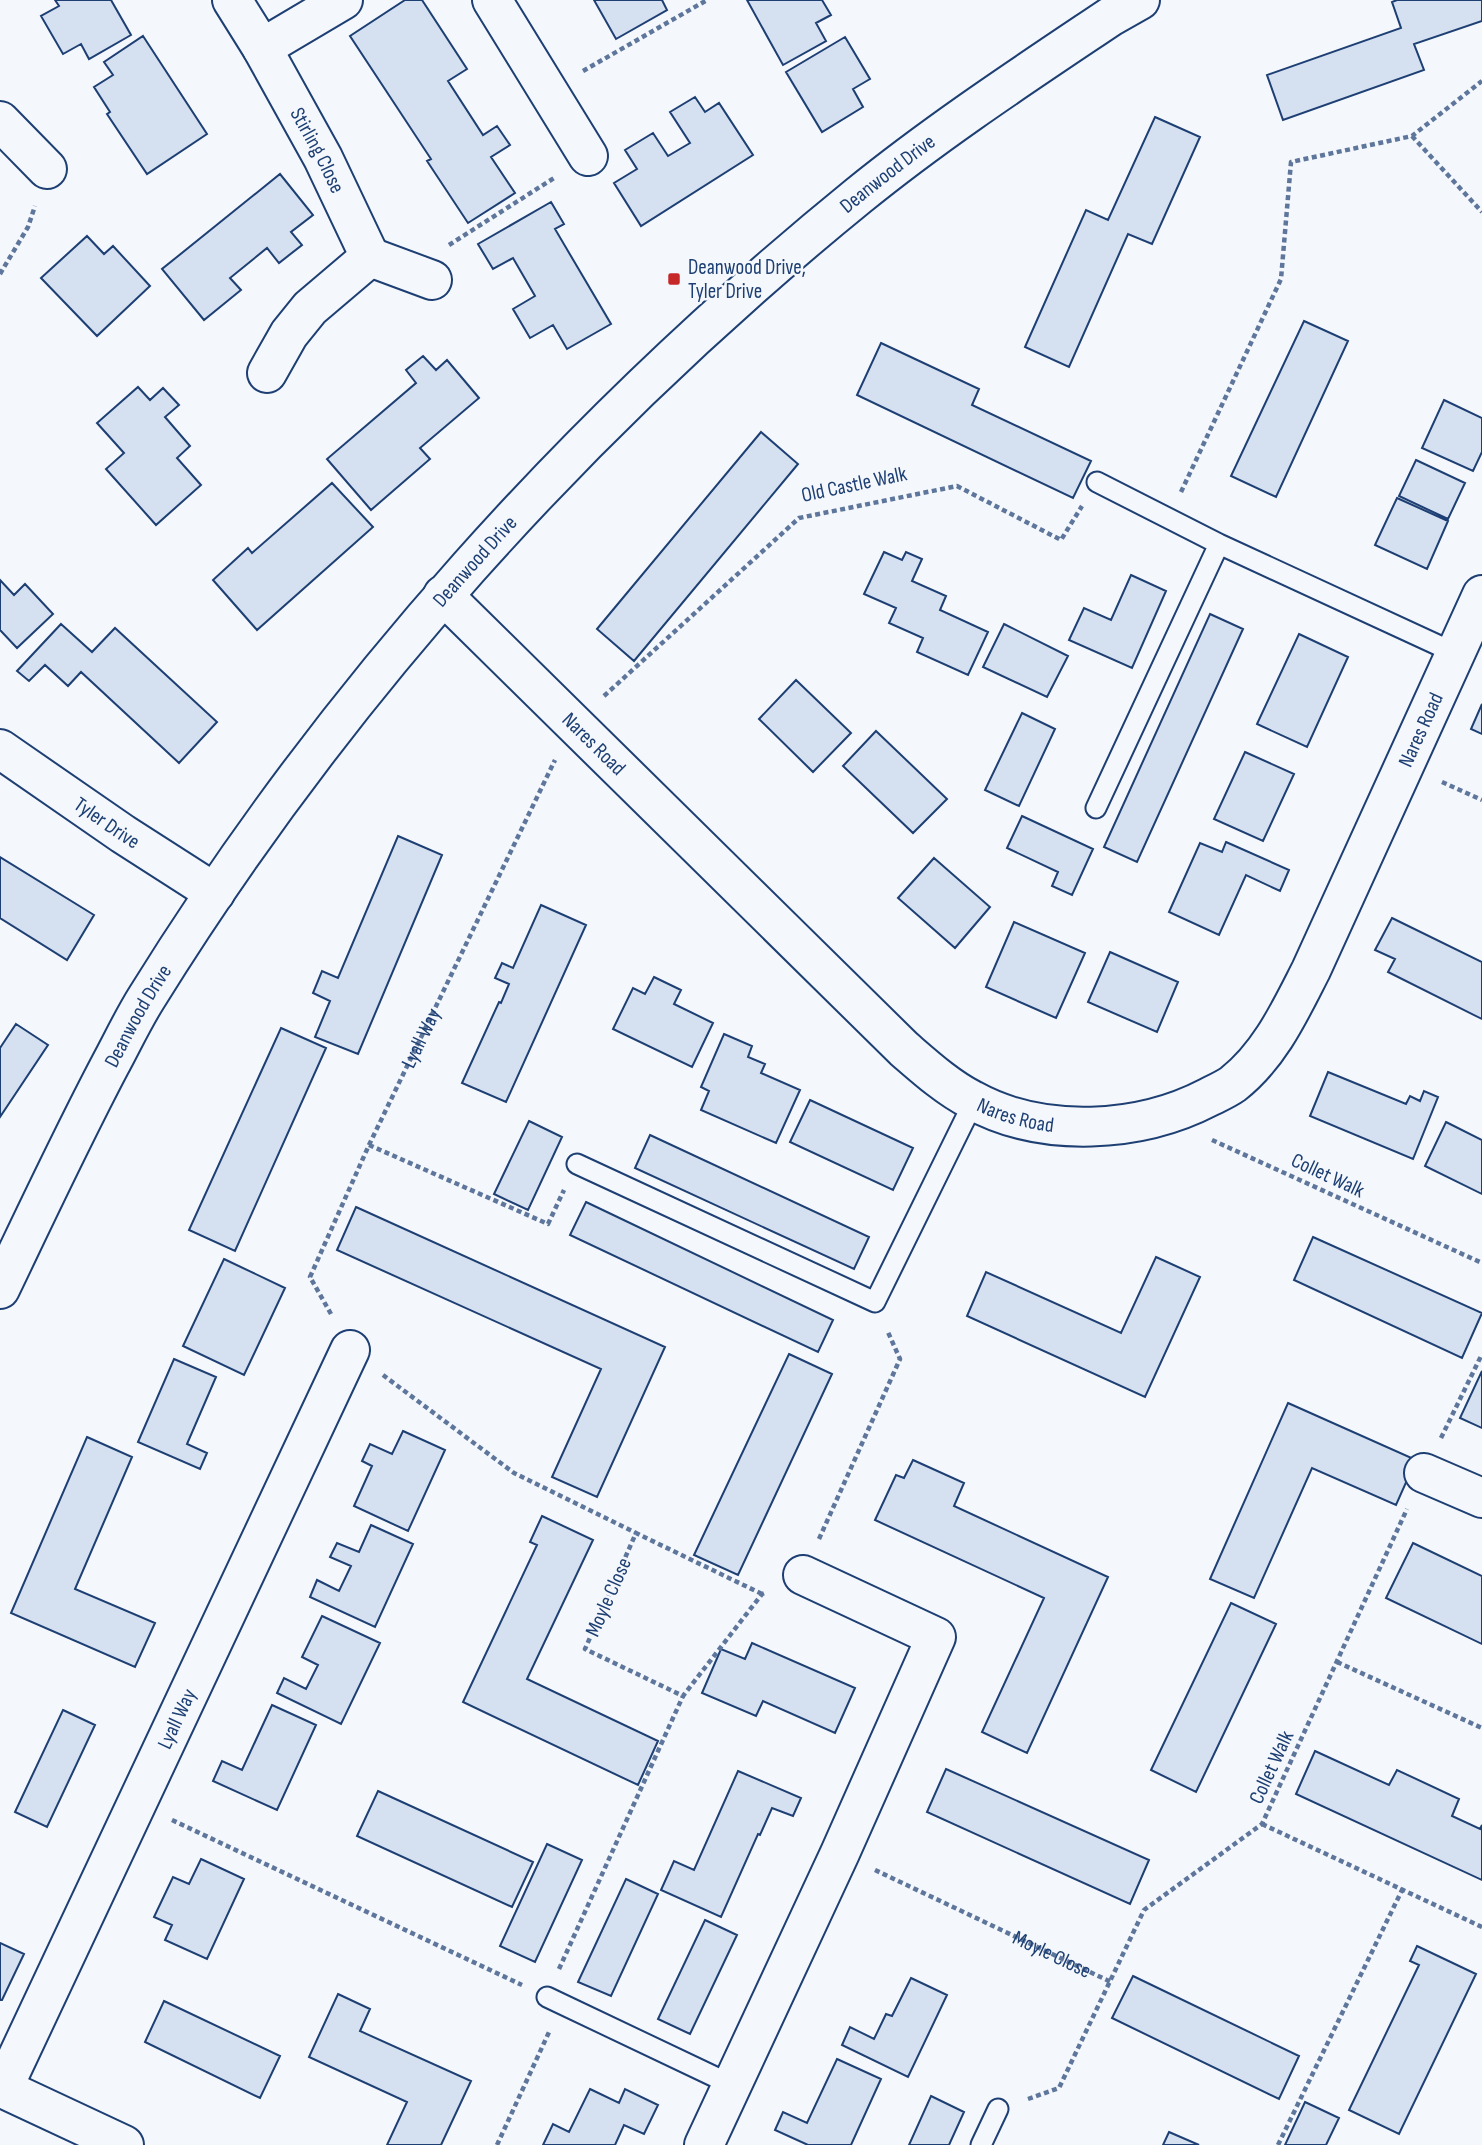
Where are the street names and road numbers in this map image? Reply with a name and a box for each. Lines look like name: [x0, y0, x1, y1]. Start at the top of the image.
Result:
street label: Stirling Close: [284, 103, 350, 197]
street label: Deanwood Drive: [835, 129, 940, 219]
street label: Old Castle Walk: [799, 461, 909, 508]
street label: Deanwood Drive: [428, 511, 522, 612]
street label: Nares Road: [1393, 689, 1449, 771]
street label: Nares Road: [557, 708, 631, 781]
street label: Tyler Drive: [69, 792, 144, 854]
street label: Deanwood Drive: [99, 960, 177, 1072]
street label: Lyall Way: [396, 1004, 446, 1072]
street label: Nares Road: [973, 1093, 1055, 1138]
street label: Collet Walk: [1287, 1148, 1368, 1203]
street label: Moyle Close: [580, 1554, 637, 1640]
street label: Lyall Way: [152, 1685, 202, 1753]
street label: Collet Walk: [1244, 1727, 1299, 1808]
street label: Moyle Close: [1009, 1925, 1095, 1984]

